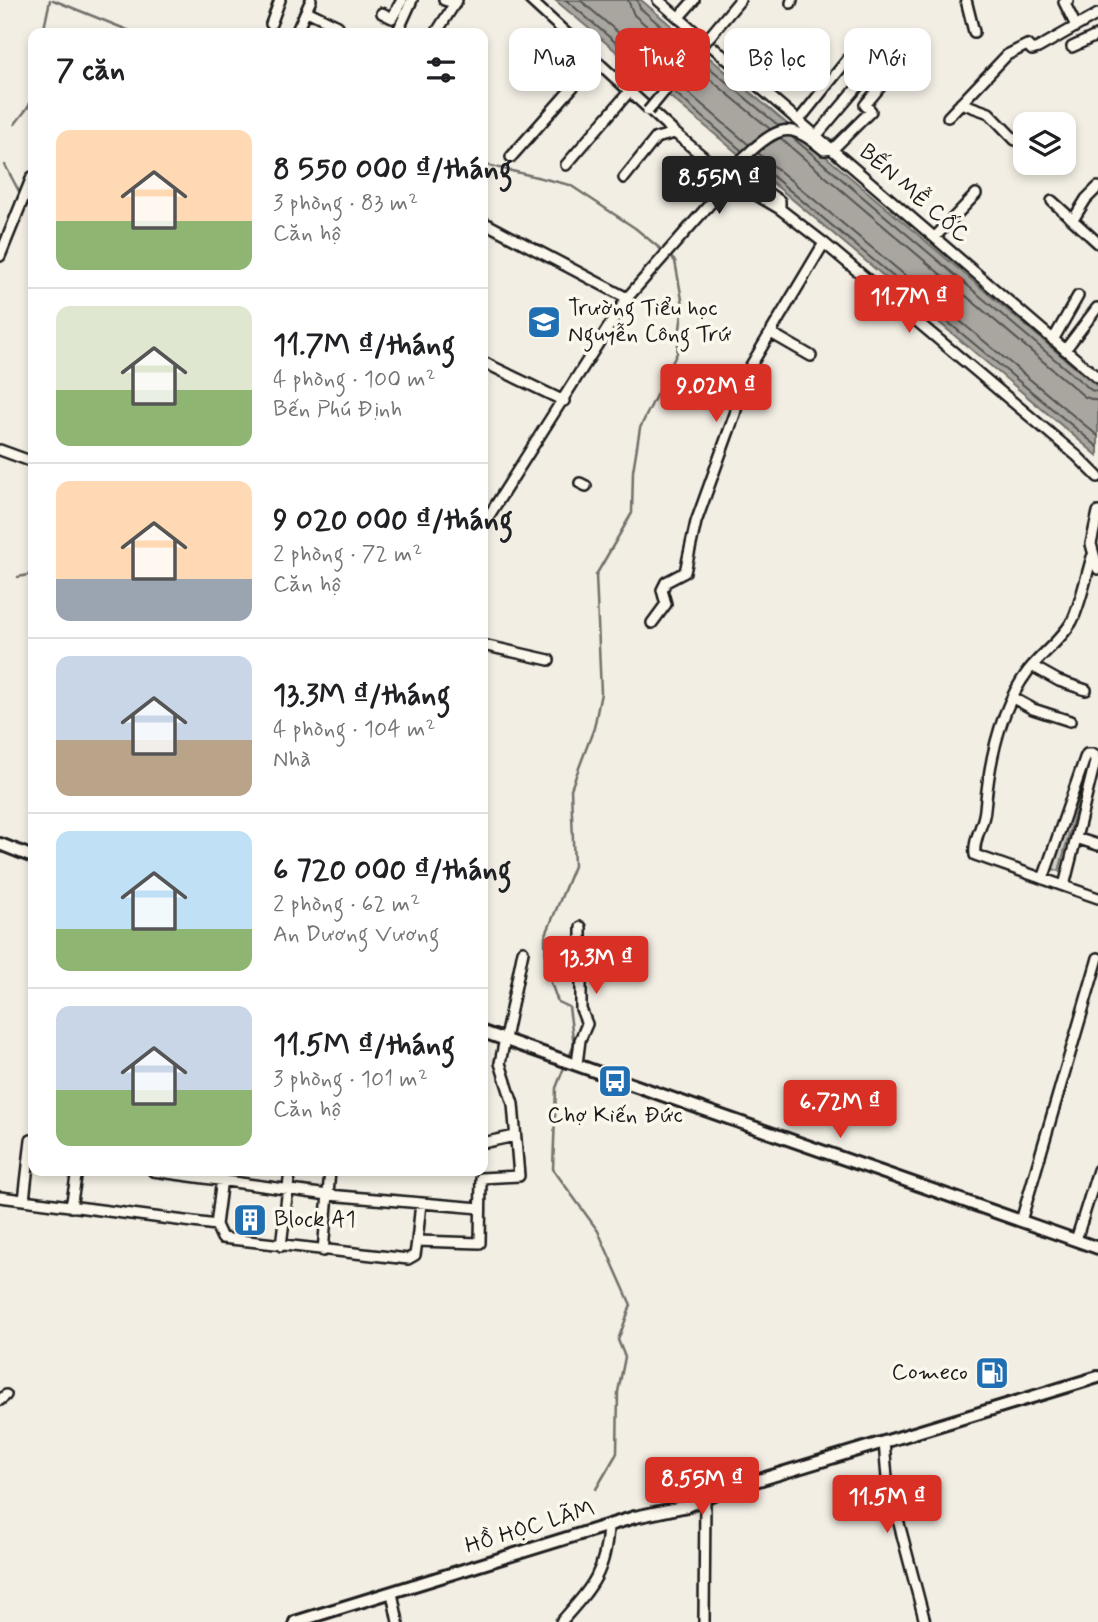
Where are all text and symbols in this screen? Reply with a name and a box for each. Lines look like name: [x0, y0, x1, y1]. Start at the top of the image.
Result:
chip: Mua: [509, 28, 601, 91]
chip: Thuê: [615, 28, 710, 91]
chip: Bộ lọc: [724, 28, 830, 91]
chip: Mới: [844, 28, 931, 91]
text: 7 căn: [56, 51, 125, 90]
icon: filters: [422, 51, 460, 89]
map controls: [1013, 112, 1076, 175]
button: layers: [1013, 112, 1076, 175]
street label: BẾN MỄ CỐC: [852, 137, 976, 250]
text: 8 550 000 ₫/tháng: [273, 150, 513, 189]
pin: 8.55M ₫: [654, 156, 784, 216]
icon: home: [112, 158, 196, 242]
text: 8.55M ₫: [678, 164, 760, 194]
text: 3 phòng · 83 m²: [273, 189, 418, 219]
text: Căn hộ: [273, 219, 342, 249]
pin: 11.7M ₫: [844, 276, 974, 335]
text: 11.7M ₫: [870, 283, 948, 313]
place label: Trường Tiểu học Nguyễn Công Trứ: [568, 294, 732, 352]
school or university icon: Trường Tiểu học Nguyễn Công Trứ: [525, 303, 563, 341]
text: 11.7M ₫/tháng: [273, 326, 455, 365]
icon: home: [112, 334, 196, 418]
pin: 9.02M ₫: [651, 364, 781, 424]
text: 4 phòng · 100 m²: [273, 365, 436, 395]
text: 9.02M ₫: [676, 372, 756, 402]
text: Bến Phú Định: [273, 395, 402, 425]
text: 9 020 000 ₫/tháng: [273, 501, 513, 540]
icon: home: [112, 509, 196, 593]
text: 2 phòng · 72 m²: [273, 540, 422, 570]
text: Căn hộ: [273, 570, 342, 600]
text: 13.3M ₫/tháng: [273, 676, 451, 715]
icon: home: [112, 684, 196, 768]
text: 4 phòng · 104 m²: [273, 715, 435, 745]
text: Nhà: [273, 745, 311, 775]
text: 6 720 000 ₫/tháng: [273, 851, 512, 890]
icon: home: [112, 859, 196, 943]
text: 2 phòng · 62 m²: [273, 890, 420, 920]
text: An Dương Vương: [273, 920, 439, 950]
pin: 13.3M ₫: [531, 936, 661, 996]
text: 13.3M ₫: [559, 944, 633, 974]
text: 11.5M ₫/tháng: [273, 1026, 455, 1065]
icon: home: [112, 1034, 196, 1118]
bus stop icon: Chợ Kiến Đức: [596, 1062, 634, 1100]
text: 3 phòng · 101 m²: [273, 1065, 428, 1095]
pin: 6.72M ₫: [775, 1080, 905, 1140]
text: 6.72M ₫: [800, 1088, 880, 1118]
text: Căn hộ: [273, 1095, 342, 1125]
place label: Chợ Kiến Đức: [547, 1101, 683, 1131]
building icon: Block A1: [231, 1201, 269, 1239]
place label: Block A1: [274, 1205, 356, 1235]
fuel station icon: Comeco: [973, 1354, 1011, 1392]
place label: Comeco: [892, 1358, 968, 1388]
pin: 8.55M ₫: [637, 1458, 767, 1517]
text: 8.55M ₫: [661, 1465, 743, 1495]
pin: 11.5M ₫: [822, 1476, 952, 1535]
text: 11.5M ₫: [849, 1483, 925, 1513]
street label: HỒ HỌC LÃM: [462, 1494, 598, 1562]

